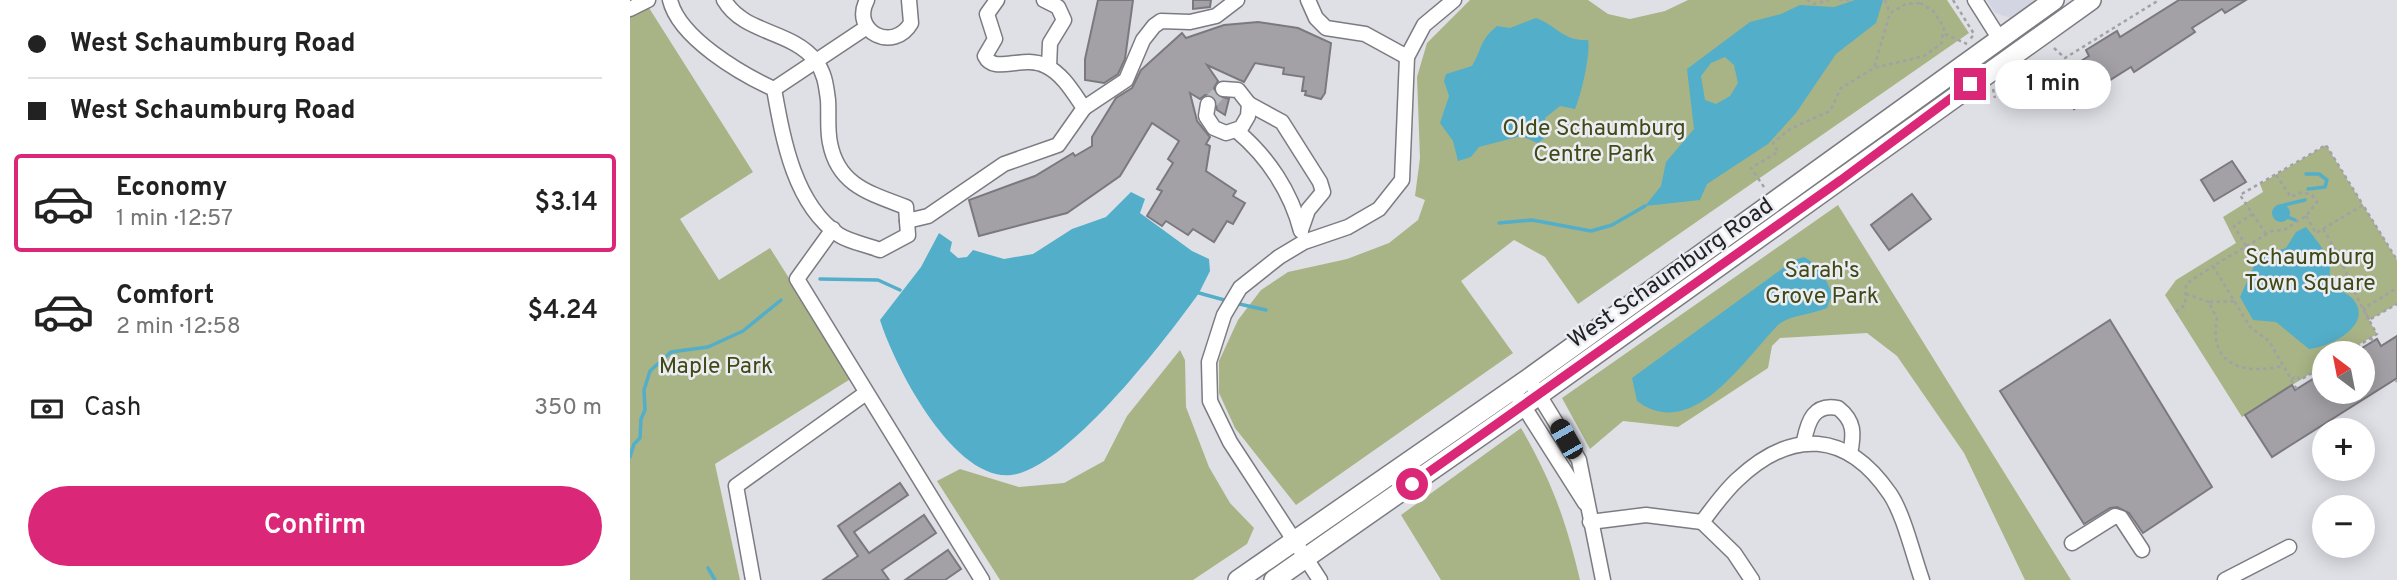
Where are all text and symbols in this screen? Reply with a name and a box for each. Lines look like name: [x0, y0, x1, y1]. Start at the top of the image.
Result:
text: West Schaumburg Road: [70, 28, 356, 61]
callout: 1 min: [1994, 60, 2110, 108]
route end: [1954, 68, 1986, 100]
text: 1 min: [2026, 70, 2080, 99]
text: West Schaumburg Road: [70, 95, 356, 128]
park label: Olde Schaumburg Centre Park: [1502, 115, 1686, 170]
icon: car: [32, 172, 95, 235]
text: Economy: [116, 172, 227, 205]
text: $3.14: [535, 187, 598, 220]
street label: West Schaumburg Road: [1563, 192, 1780, 356]
text: 1 min · 12:57: [116, 205, 233, 234]
park label: Schaumburg Town Square: [2244, 244, 2376, 299]
park label: Sarah's Grove Park: [1765, 257, 1879, 312]
icon: car: [32, 280, 95, 343]
text: Comfort: [116, 280, 214, 313]
text: $4.24: [527, 295, 598, 328]
text: 2 min · 12:58: [116, 313, 241, 342]
north arrow: [2312, 341, 2375, 404]
map controls: [2312, 341, 2375, 558]
park label: Maple Park: [659, 353, 773, 382]
icon: cash: [28, 390, 66, 428]
text: Cash: [84, 392, 141, 425]
text: 350 m: [534, 394, 602, 423]
car: [1547, 416, 1586, 462]
button: +: [2312, 418, 2375, 481]
route start: [1396, 468, 1428, 500]
button: Confirm: [28, 486, 602, 566]
button: −: [2312, 495, 2375, 558]

